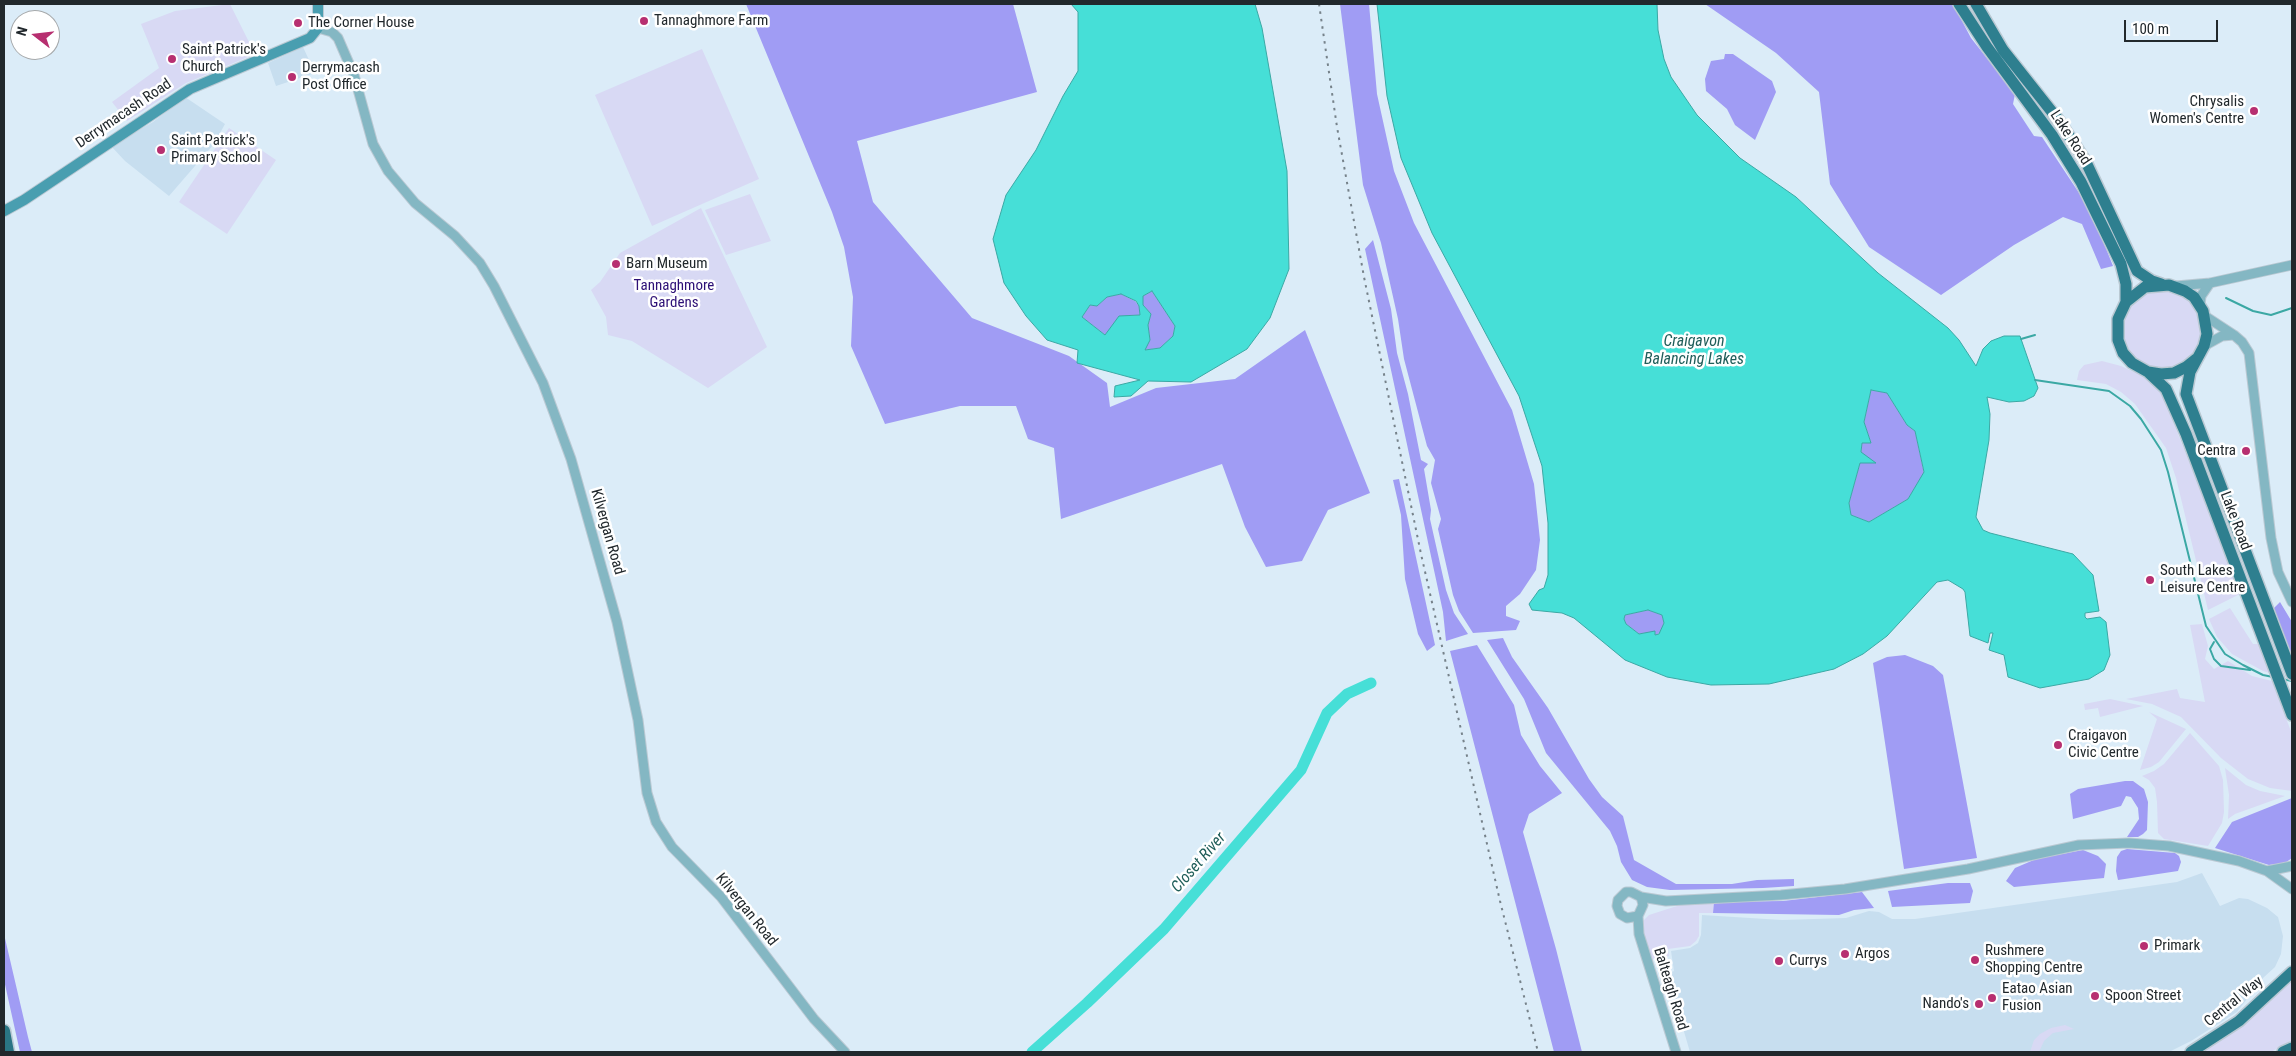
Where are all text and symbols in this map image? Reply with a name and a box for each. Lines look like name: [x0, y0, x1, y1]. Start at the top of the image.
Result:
north arrow: [10, 10, 60, 60]
scale bar: [2126, 10, 2220, 42]
place label: Tannaghmore Farm: [654, 12, 768, 30]
place label: The Corner House: [308, 14, 414, 32]
marker: Tannaghmore Farm: [638, 15, 650, 27]
marker: The Corner House: [292, 17, 304, 29]
text: 100 m: [2132, 20, 2169, 38]
text: N: [13, 25, 30, 37]
place label: Saint Patrick's Church: [182, 41, 266, 76]
marker: Saint Patrick's Church: [166, 53, 178, 65]
place label: Derrymacash Post Office: [302, 59, 380, 94]
marker: Derrymacash Post Office: [286, 71, 298, 83]
street label: Derrymacash Road: [73, 75, 175, 153]
place label: Chrysalis Women's Centre: [2149, 93, 2244, 128]
marker: Chrysalis Women's Centre: [2248, 105, 2260, 117]
street label: Lake Road: [2046, 107, 2094, 169]
place label: Saint Patrick's Primary School: [171, 132, 261, 167]
marker: Saint Patrick's Primary School: [155, 144, 167, 156]
place label: Barn Museum: [626, 255, 708, 273]
marker: Barn Museum: [610, 258, 622, 270]
park label: Tannaghmore Gardens: [634, 277, 714, 312]
water label: Craigavon Balancing Lakes: [1644, 332, 1744, 370]
place label: Centra: [2197, 442, 2236, 460]
marker: Centra: [2240, 445, 2252, 457]
street label: Kilvergan Road: [586, 487, 628, 577]
street label: Lake Road: [2216, 489, 2254, 553]
place label: South Lakes Leisure Centre: [2160, 562, 2245, 597]
marker: South Lakes Leisure Centre: [2144, 574, 2156, 586]
place label: Craigavon Civic Centre: [2068, 727, 2139, 762]
marker: Craigavon Civic Centre: [2052, 739, 2064, 751]
water label: Closet River: [1168, 829, 1230, 897]
street label: Kilvergan Road: [711, 870, 781, 950]
place label: Primark: [2154, 937, 2200, 955]
marker: Primark: [2138, 940, 2150, 952]
place label: Rushmere Shopping Centre: [1985, 942, 2083, 977]
street label: Balteagh Road: [1649, 945, 1691, 1033]
place label: Argos: [1855, 945, 1890, 963]
marker: Argos: [1839, 948, 1851, 960]
place label: Currys: [1789, 952, 1827, 970]
marker: Rushmere Shopping Centre: [1969, 954, 1981, 966]
marker: Currys: [1773, 955, 1785, 967]
street label: Central Way: [2201, 973, 2267, 1031]
place label: Eatao Asian Fusion: [2002, 980, 2073, 1015]
place label: Spoon Street: [2105, 987, 2181, 1005]
marker: Spoon Street: [2089, 990, 2101, 1002]
marker: Eatao Asian Fusion: [1986, 992, 1998, 1004]
place label: Nando's: [1922, 995, 1969, 1013]
marker: Nando's: [1973, 998, 1985, 1010]

